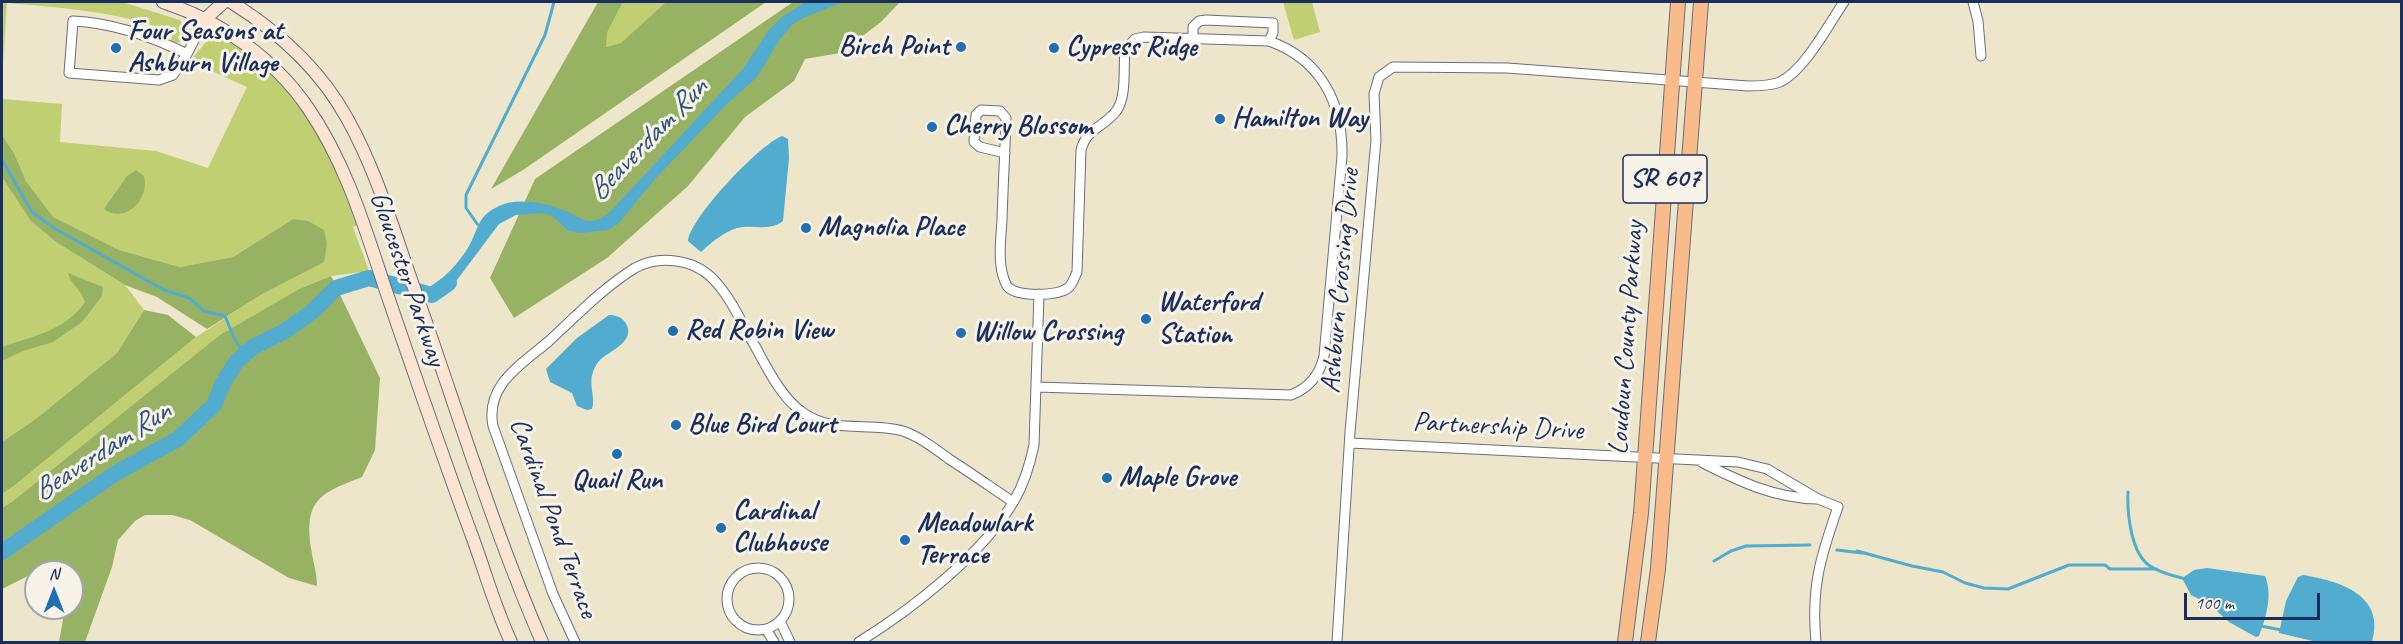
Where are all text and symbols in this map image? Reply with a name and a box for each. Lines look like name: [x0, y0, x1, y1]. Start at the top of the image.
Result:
place label: Four Seasons at Ashburn Village: [128, 15, 283, 81]
place label: Birch Point: [839, 30, 949, 64]
place label: Cypress Ridge: [1066, 31, 1197, 65]
marker: Birch Point: [954, 40, 968, 54]
marker: Four Seasons at Ashburn Village: [109, 41, 123, 55]
marker: Cypress Ridge: [1047, 41, 1061, 55]
water label: Beaverdam Run: [581, 71, 715, 209]
place label: Hamilton Way: [1232, 102, 1368, 136]
place label: Cherry Blossom: [944, 110, 1092, 144]
marker: Hamilton Way: [1213, 112, 1227, 126]
marker: Cherry Blossom: [925, 120, 939, 134]
road number: SR 607: [1623, 155, 1707, 203]
street label: Ashburn Crossing Drive: [1314, 167, 1368, 395]
street label: Gloucester Parkway: [361, 187, 453, 371]
place label: Magnolia Place: [818, 211, 964, 245]
street label: Loudoun County Parkway: [1602, 220, 1652, 456]
marker: Magnolia Place: [799, 221, 813, 235]
place label: Waterford Station: [1158, 286, 1259, 352]
marker: Waterford Station: [1139, 312, 1153, 326]
place label: Red Robin View: [685, 314, 833, 348]
place label: Willow Crossing: [973, 316, 1123, 350]
marker: Red Robin View: [666, 324, 680, 338]
marker: Willow Crossing: [954, 326, 968, 340]
water label: Beaverdam Run: [27, 394, 177, 510]
street label: Partnership Drive: [1412, 406, 1584, 448]
place label: Blue Bird Court: [688, 408, 836, 442]
street label: Cardinal Pond Terrace: [501, 414, 605, 622]
marker: Blue Bird Court: [669, 418, 683, 432]
marker: Quail Run: [610, 447, 624, 461]
place label: Maple Grove: [1119, 461, 1236, 495]
place label: Quail Run: [572, 464, 662, 498]
marker: Maple Grove: [1100, 471, 1114, 485]
place label: Cardinal Clubhouse: [733, 495, 827, 561]
place label: Meadowlark Terrace: [917, 507, 1032, 573]
marker: Cardinal Clubhouse: [714, 521, 728, 535]
marker: Meadowlark Terrace: [898, 533, 912, 547]
north arrow: [24, 560, 84, 620]
text: N: [49, 564, 59, 584]
scale bar: [2187, 581, 2324, 619]
text: 100 m: [2195, 592, 2234, 614]

